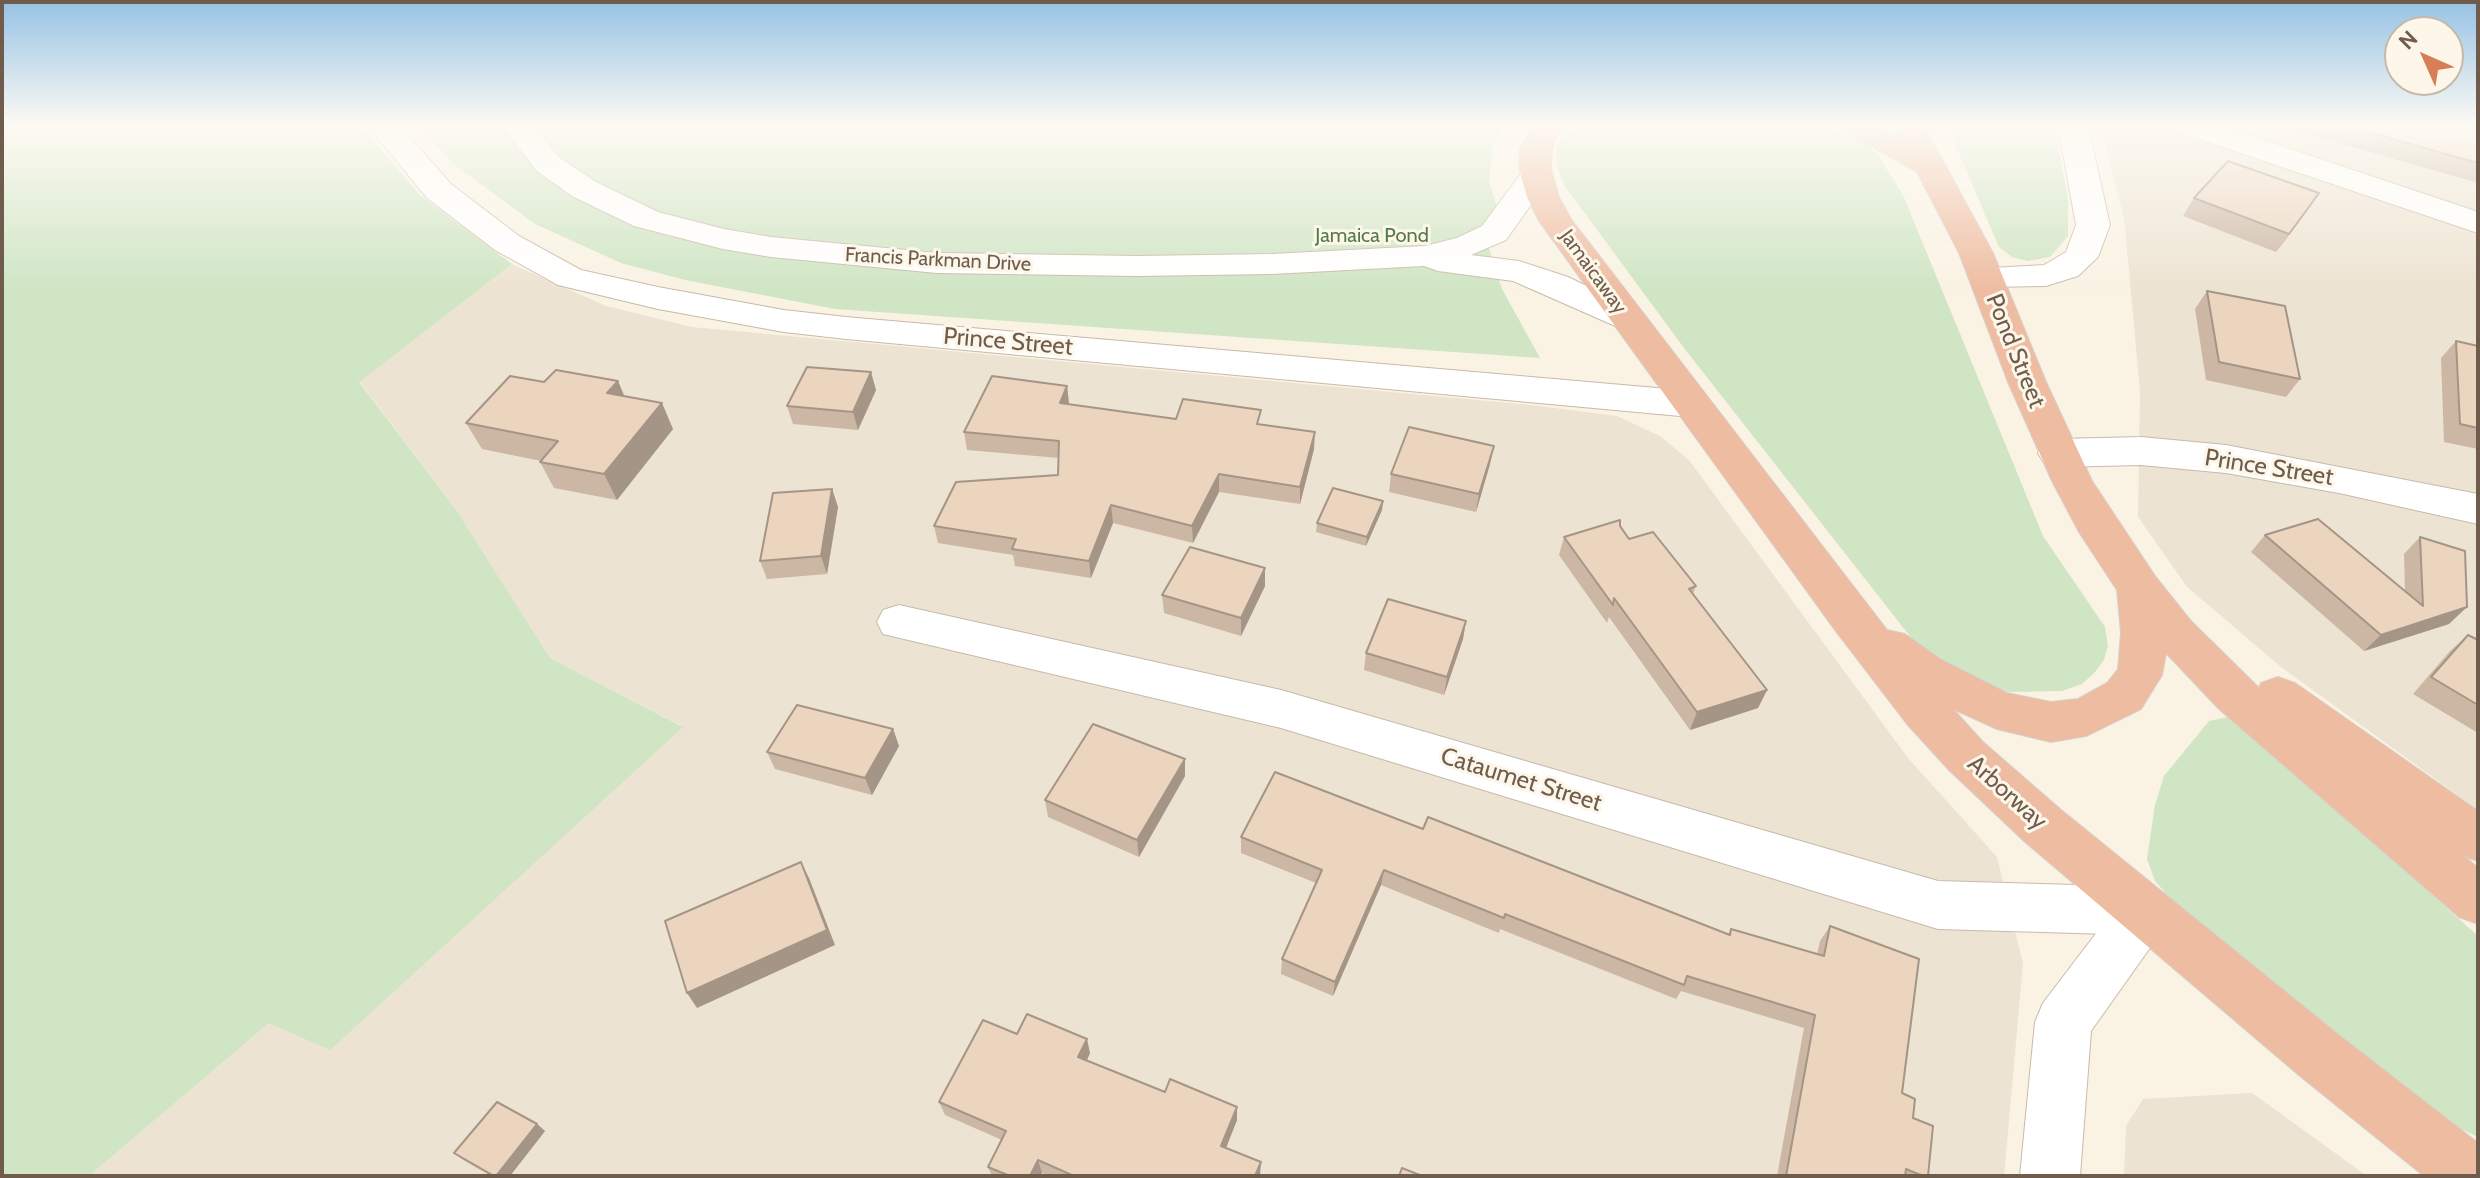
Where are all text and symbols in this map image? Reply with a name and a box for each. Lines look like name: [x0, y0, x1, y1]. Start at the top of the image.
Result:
north arrow: [2384, 16, 2464, 96]
text: N: [2393, 25, 2423, 55]
park label: Jamaica Pond: [1315, 224, 1429, 248]
street label: Jamaicaway: [1554, 225, 1632, 319]
street label: Francis Parkman Drive: [844, 243, 1032, 277]
street label: Pond Street: [1979, 290, 2051, 412]
street label: Prince Street: [942, 322, 1074, 362]
street label: Prince Street: [2203, 444, 2335, 492]
street label: Cataumet Street: [1437, 742, 1605, 818]
street label: Arborway: [1961, 750, 2053, 836]

